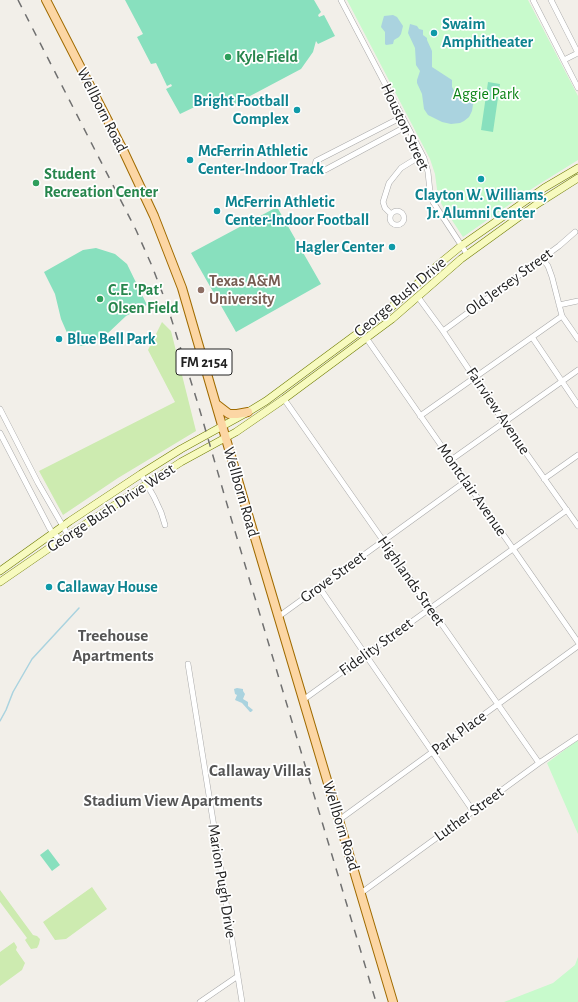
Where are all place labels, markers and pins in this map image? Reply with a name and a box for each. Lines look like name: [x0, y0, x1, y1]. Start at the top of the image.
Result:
place label: Swaim Amphitheater: [442, 14, 533, 52]
marker: Swaim Amphitheater: [429, 28, 439, 38]
place label: Kyle Field: [236, 47, 298, 67]
marker: Kyle Field: [223, 52, 233, 62]
place label: Bright Football Complex: [193, 91, 289, 129]
marker: Bright Football Complex: [292, 105, 302, 115]
place label: McFerrin Athletic Center-Indoor Track: [198, 141, 324, 179]
marker: McFerrin Athletic Center-Indoor Track: [185, 155, 195, 165]
place label: Student Recreation Center: [44, 164, 158, 202]
marker: Clayton W. Williams, Jr. Alumni Center: [476, 174, 486, 184]
marker: Student Recreation Center: [31, 178, 41, 188]
place label: Clayton W. Williams, Jr. Alumni Center: [415, 185, 547, 223]
place label: McFerrin Athletic Center-Indoor Football: [225, 192, 369, 230]
marker: McFerrin Athletic Center-Indoor Football: [212, 206, 222, 216]
place label: Hagler Center: [295, 237, 384, 257]
marker: Hagler Center: [387, 242, 397, 252]
place label: Texas A&M University: [209, 271, 281, 309]
place label: C.E. 'Pat' Olsen Field: [108, 280, 179, 318]
marker: Texas A&M University: [196, 285, 206, 295]
marker: C.E. 'Pat' Olsen Field: [95, 294, 105, 304]
place label: Blue Bell Park: [67, 329, 156, 349]
marker: Blue Bell Park: [54, 334, 64, 344]
place label: Callaway House: [57, 577, 158, 597]
marker: Callaway House: [44, 582, 54, 592]

